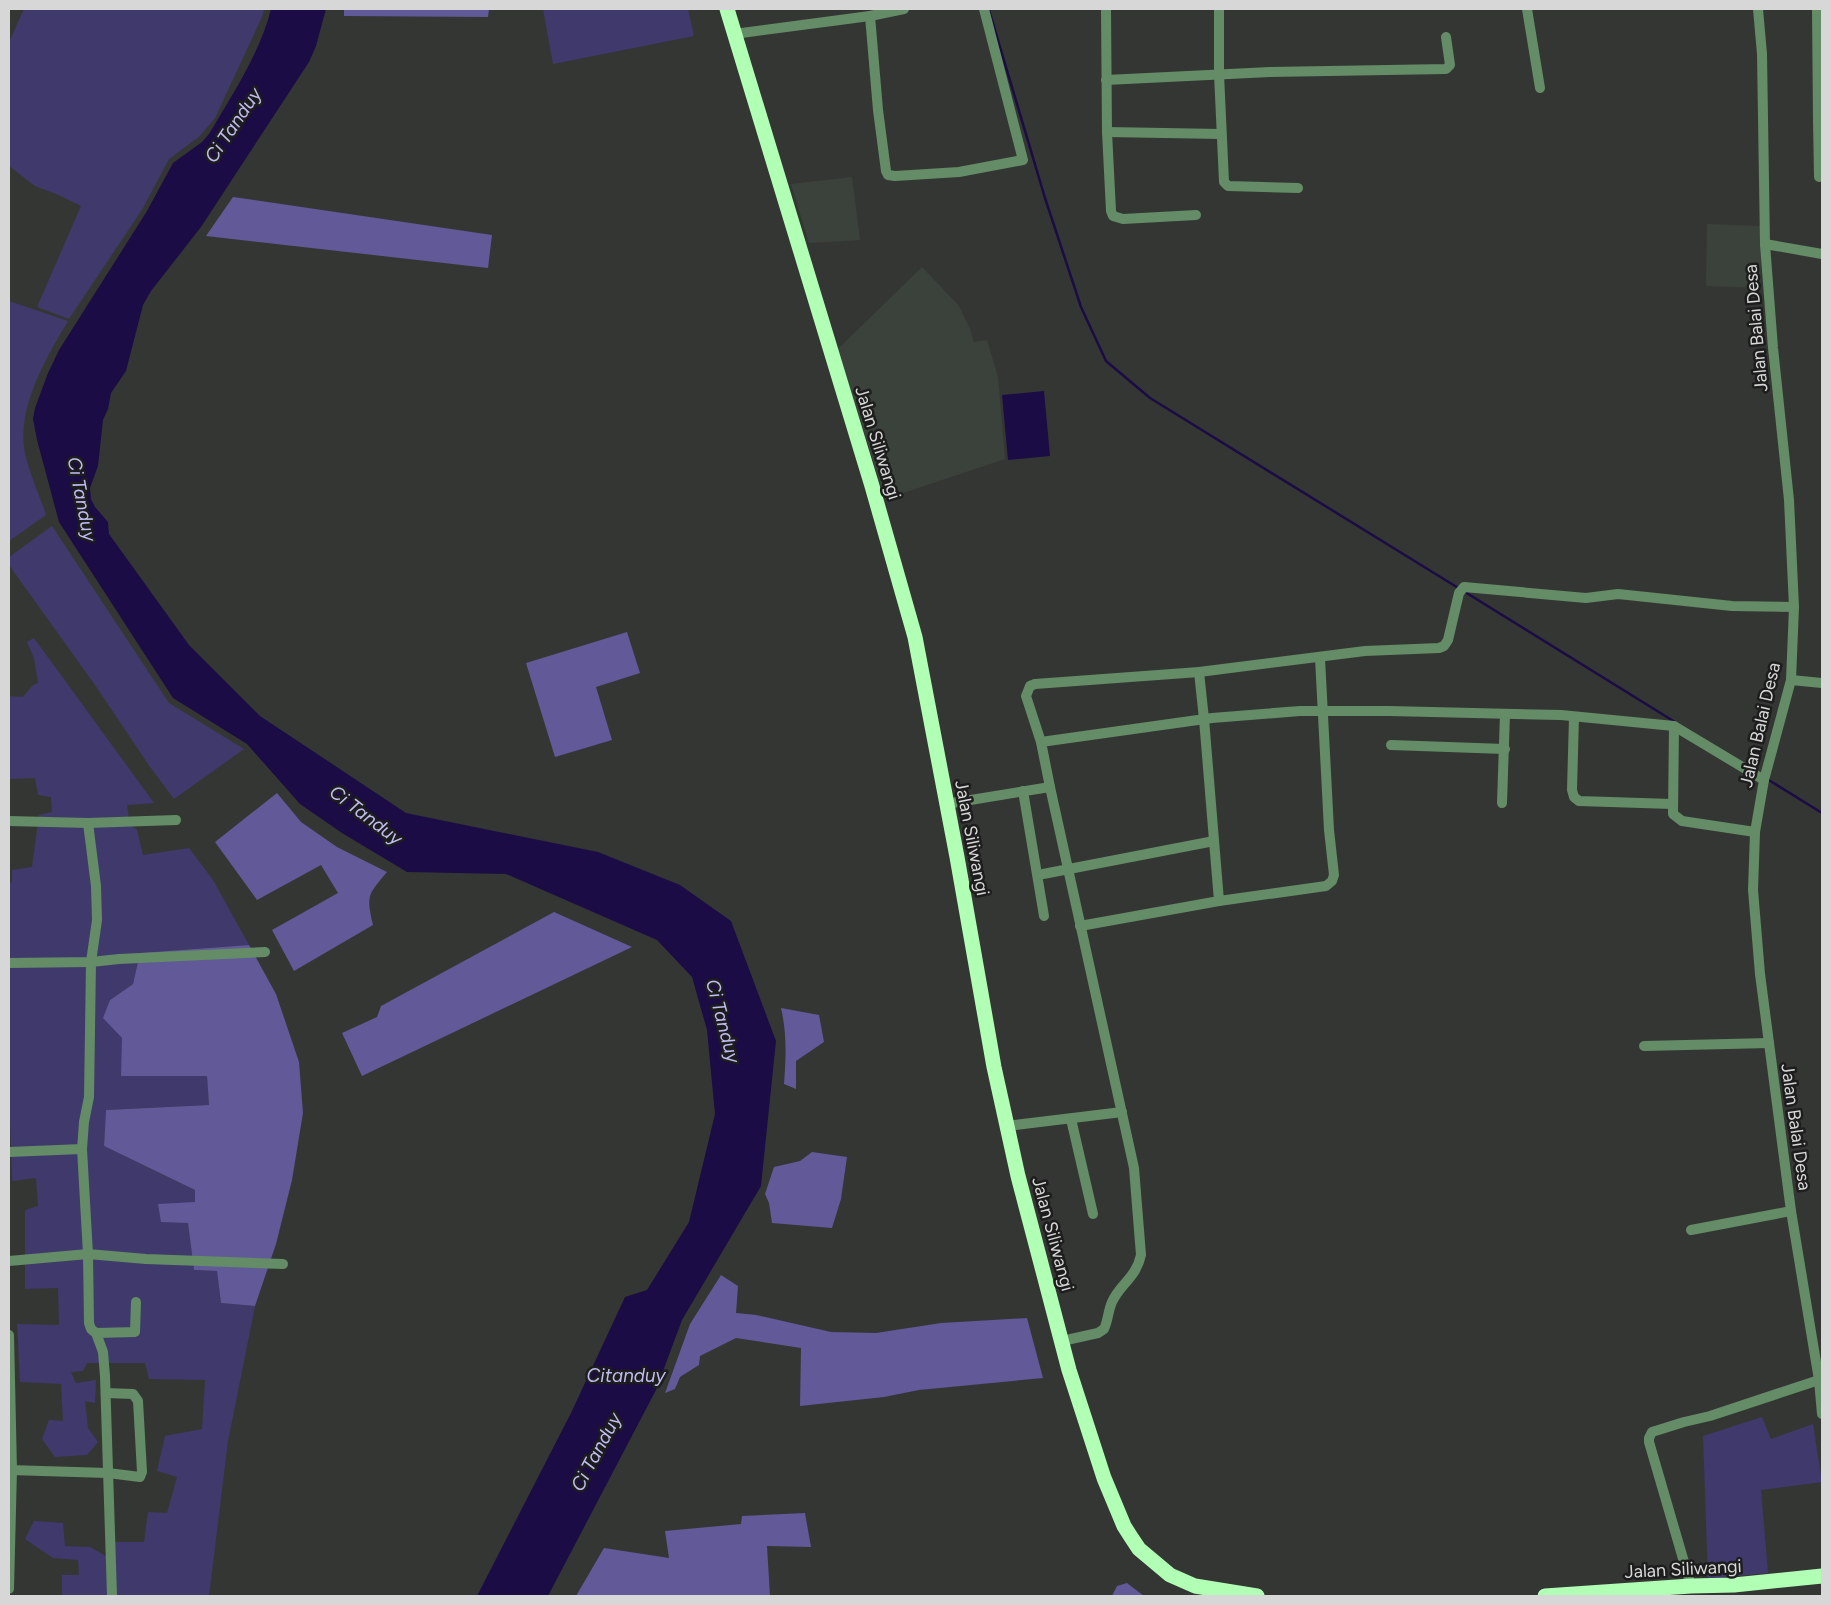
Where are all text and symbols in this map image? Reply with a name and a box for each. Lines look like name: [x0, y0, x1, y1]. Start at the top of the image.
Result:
water label: Ci Tanduy: [200, 82, 267, 167]
street label: Jalan Balai Desa: [1739, 263, 1773, 393]
street label: Jalan Siliwangi: [850, 384, 906, 502]
water label: Ci Tanduy: [63, 455, 102, 544]
street label: Jalan Balai Desa: [1735, 660, 1785, 790]
street label: Jalan Siliwangi: [950, 778, 994, 898]
water label: Ci Tanduy: [325, 780, 408, 851]
water label: Ci Tanduy: [701, 977, 745, 1066]
street label: Jalan Balai Desa: [1776, 1062, 1816, 1192]
street label: Jalan Siliwangi: [1027, 1174, 1079, 1294]
water label: Citanduy: [587, 1364, 666, 1387]
water label: Ci Tanduy: [566, 1408, 627, 1495]
street label: Jalan Siliwangi: [1624, 1555, 1742, 1583]

